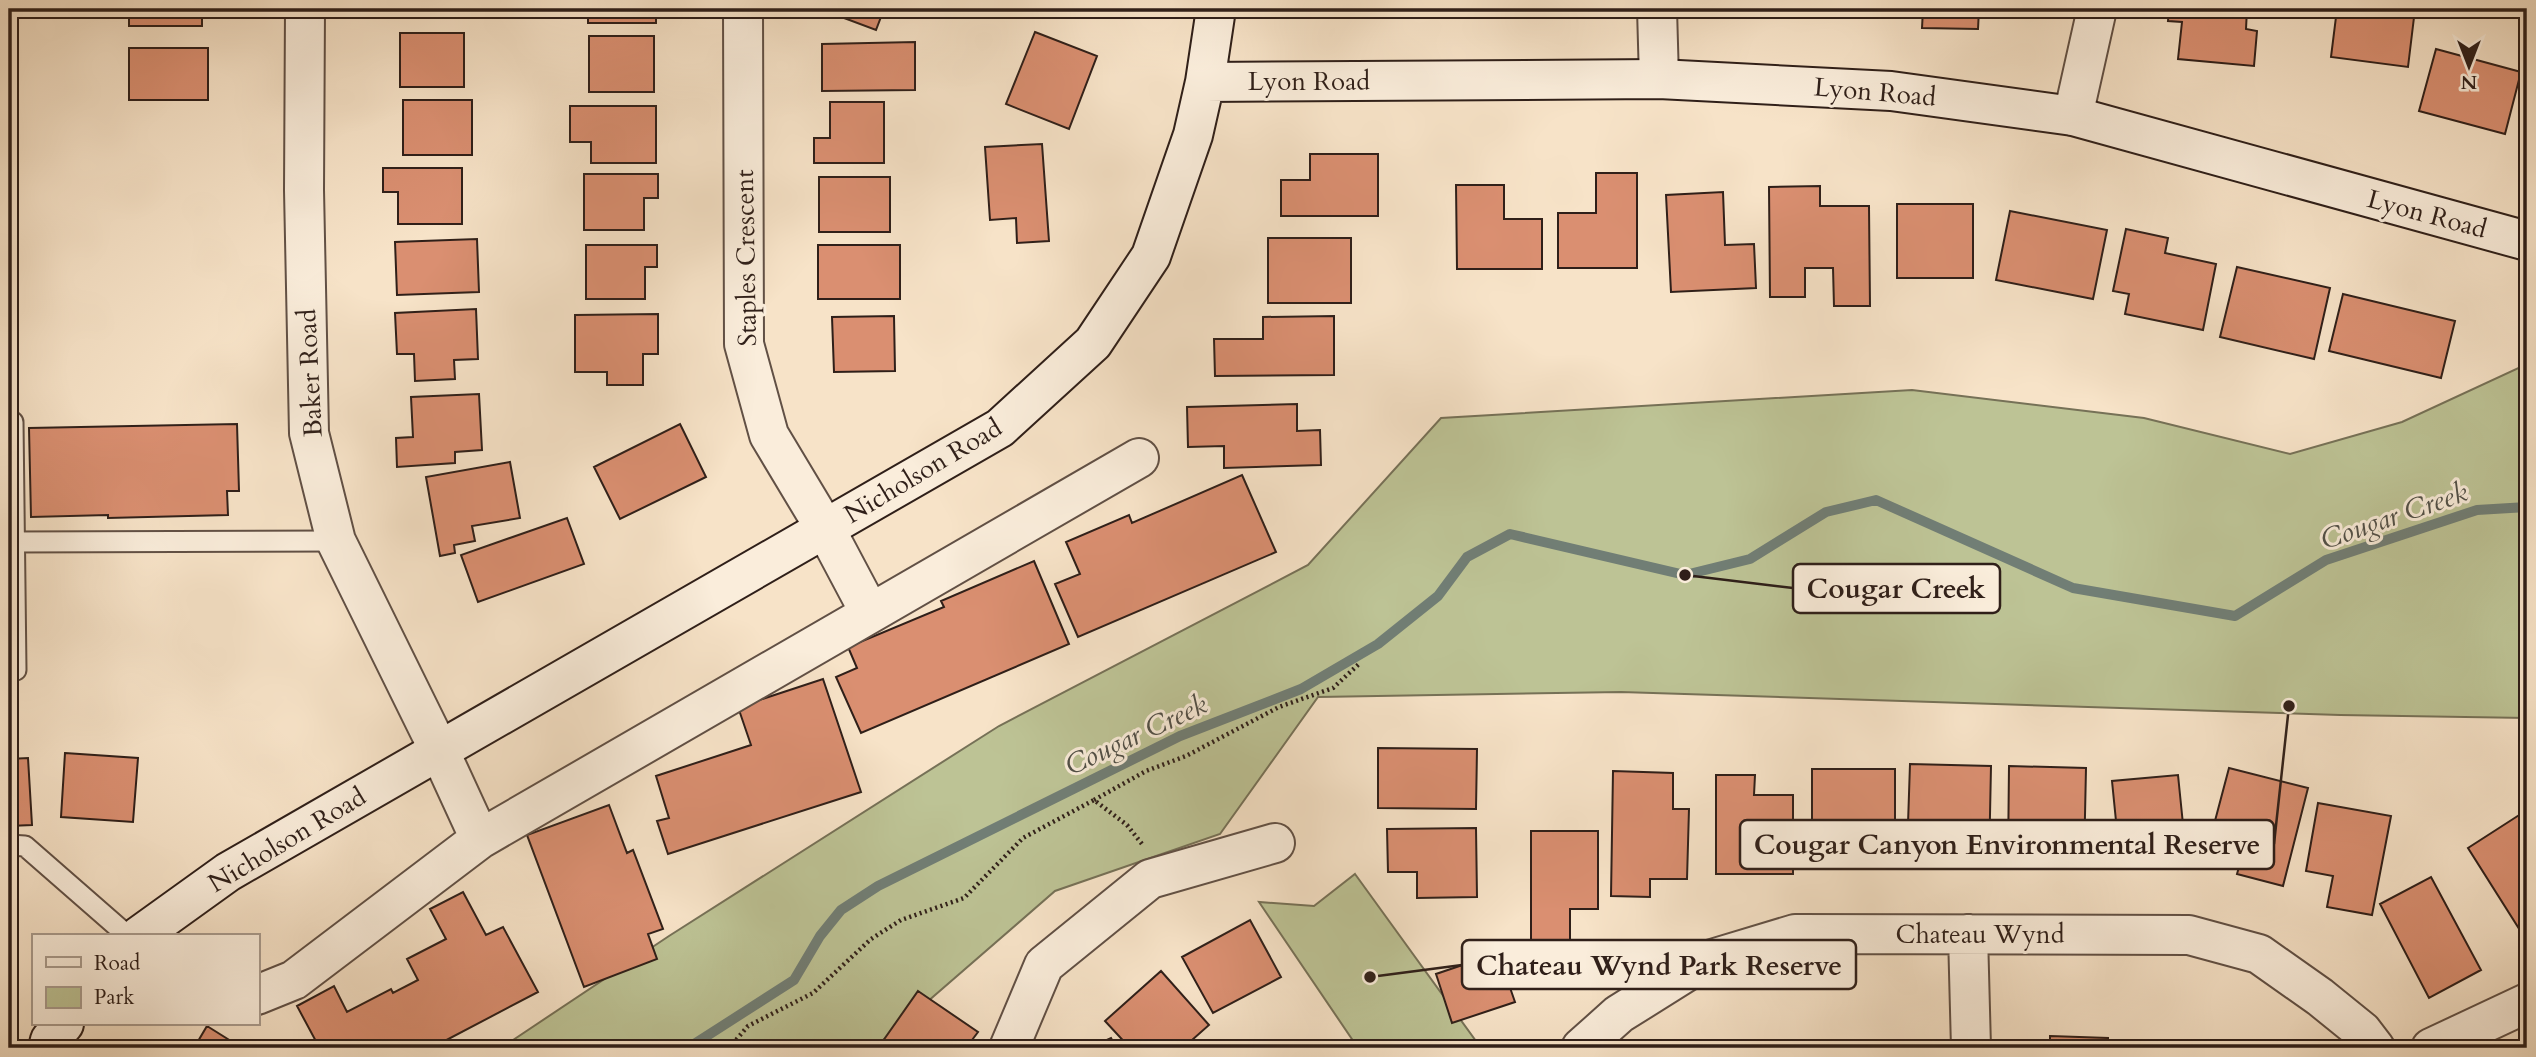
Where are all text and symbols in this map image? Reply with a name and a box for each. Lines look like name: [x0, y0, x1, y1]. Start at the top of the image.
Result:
north arrow: [2434, 32, 2504, 102]
street label: Lyon Road: [1248, 64, 1370, 99]
street label: Lyon Road: [1812, 69, 1938, 115]
text: N: [2460, 69, 2477, 95]
street label: Staples Crescent: [727, 169, 765, 347]
street label: Lyon Road: [2363, 181, 2491, 247]
street label: Baker Road: [289, 308, 331, 438]
street label: Nicholson Road: [838, 410, 1008, 532]
water label: Cougar Creek: [2315, 473, 2473, 559]
callout: Cougar Creek: [1793, 564, 2000, 613]
text: Cougar Creek: [1807, 570, 1986, 608]
water label: Cougar Creek: [1059, 685, 1213, 785]
street label: Nicholson Road: [202, 779, 372, 901]
callout: Cougar Canyon Environmental Reserve: [1740, 820, 2274, 869]
text: Cougar Canyon Environmental Reserve: [1754, 826, 2260, 864]
street label: Chateau Wynd: [1896, 917, 2065, 952]
legend: [32, 934, 259, 1026]
callout: Chateau Wynd Park Reserve: [1462, 940, 1856, 989]
text: Chateau Wynd Park Reserve: [1476, 947, 1842, 985]
text: Road: [94, 949, 140, 978]
text: Park: [94, 983, 135, 1012]

